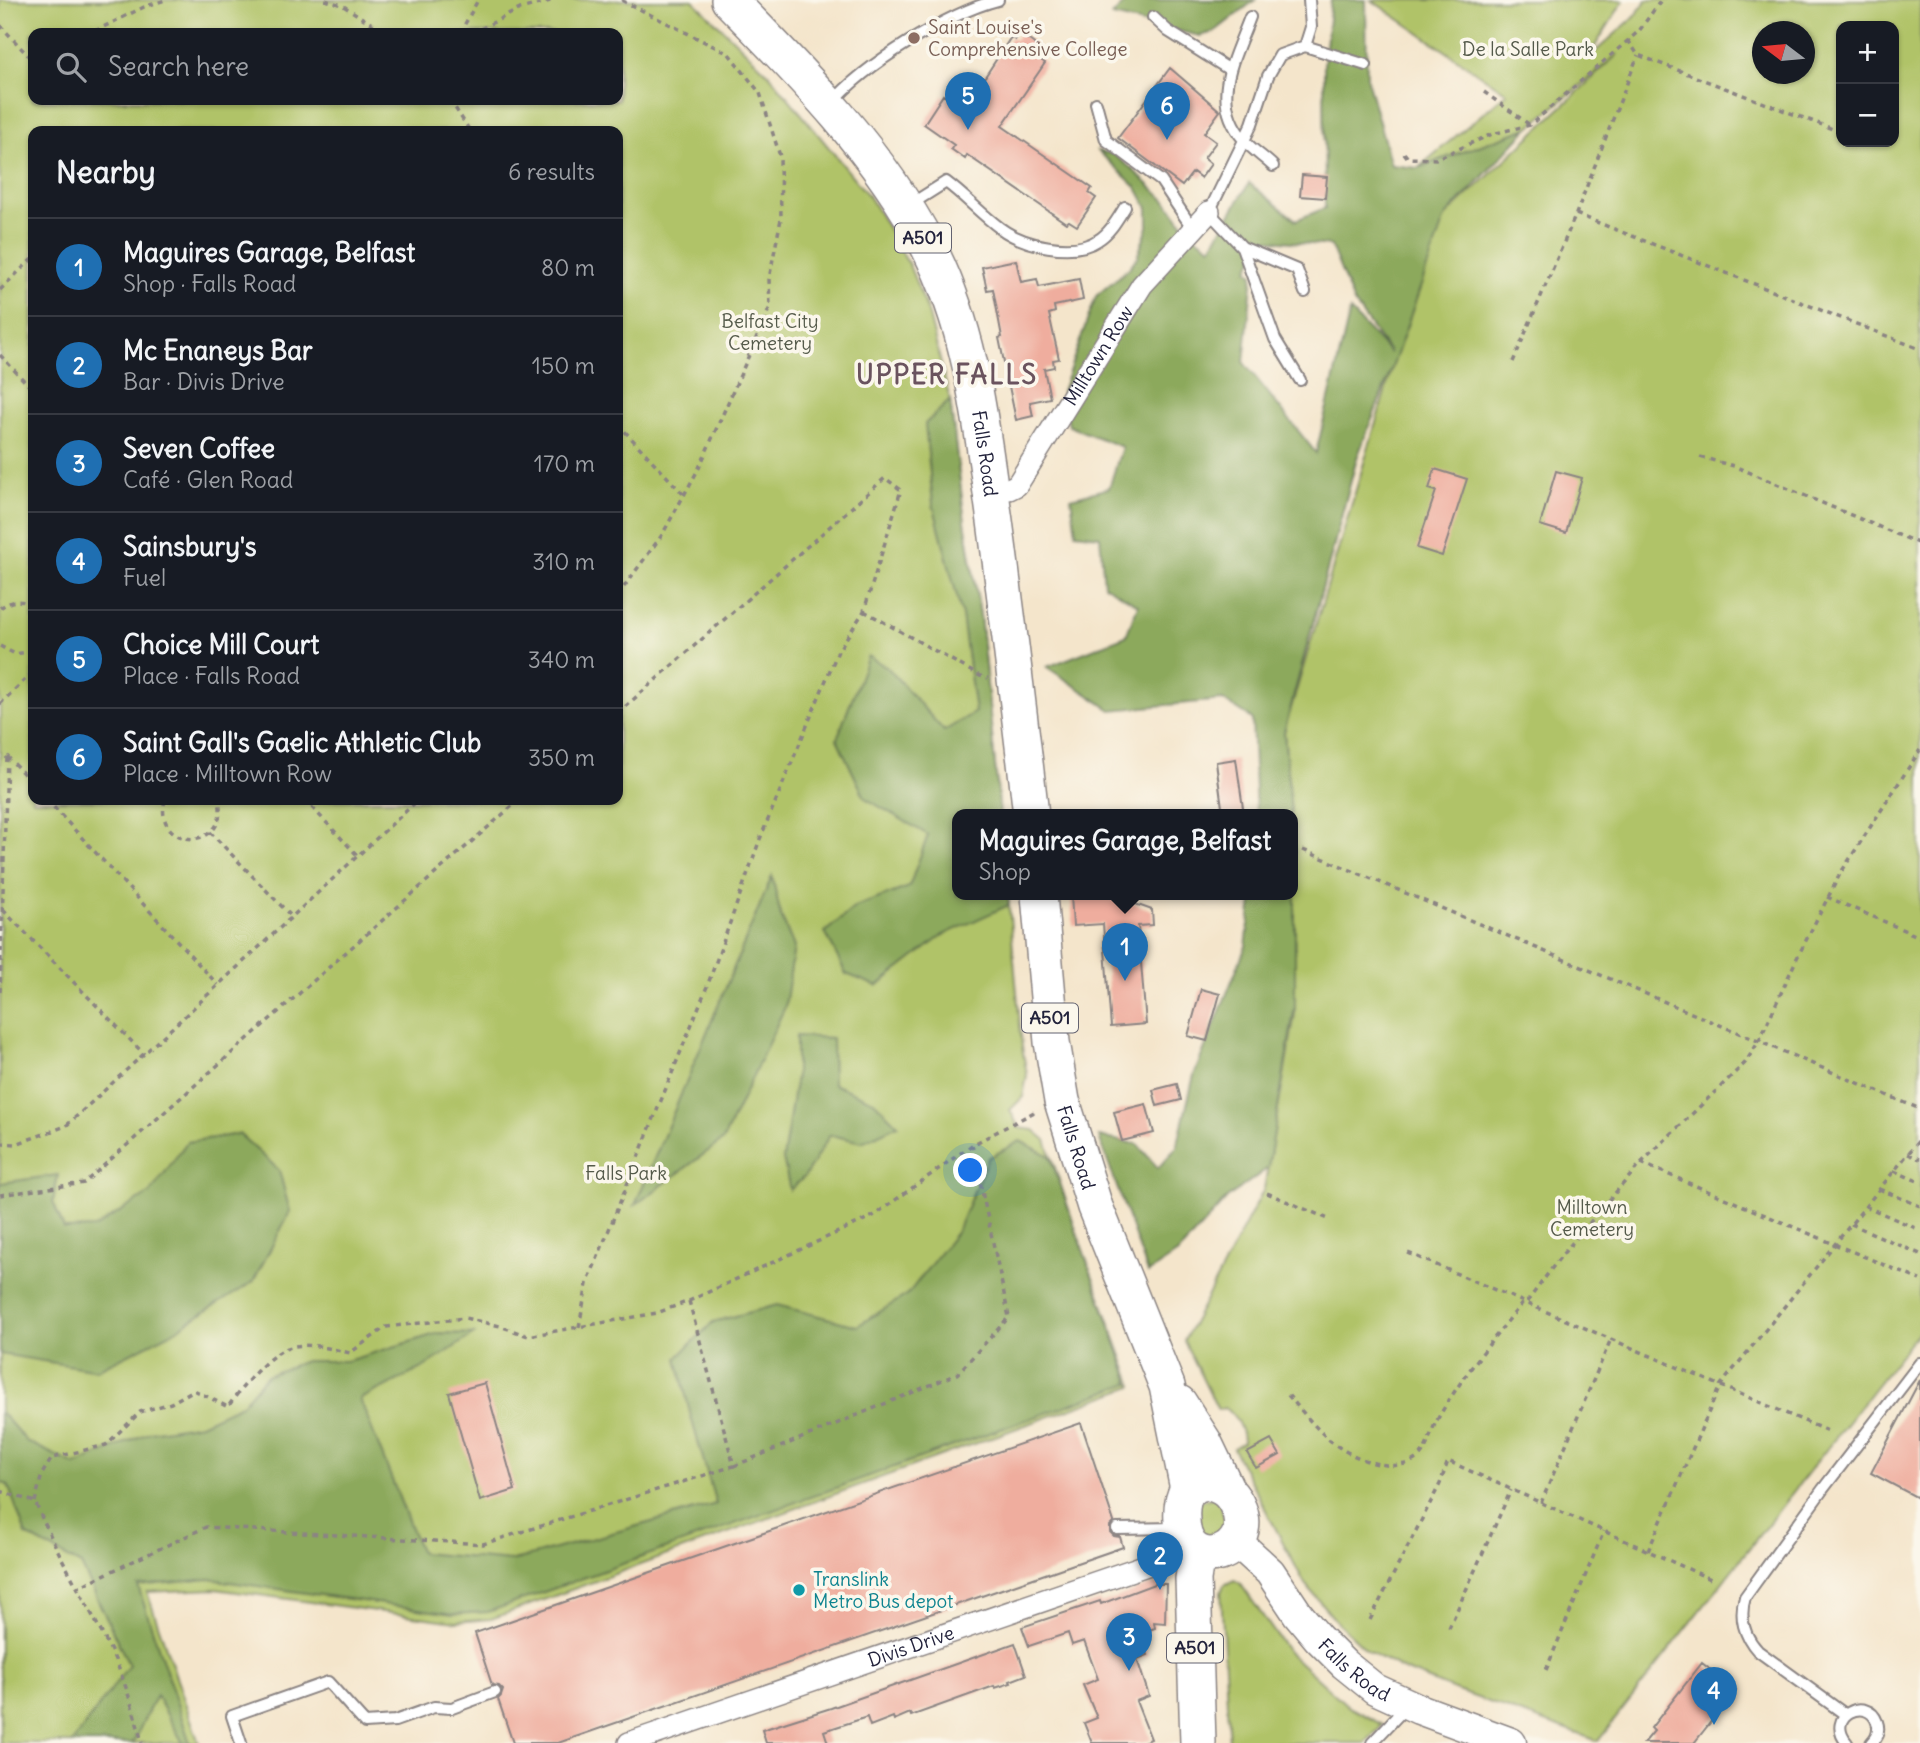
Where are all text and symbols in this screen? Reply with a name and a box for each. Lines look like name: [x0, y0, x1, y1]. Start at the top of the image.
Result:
place label: Saint Louise's Comprehensive College: [928, 15, 1128, 61]
north arrow: [1752, 21, 1815, 84]
map controls: [1836, 21, 1899, 147]
button: +: [1836, 21, 1899, 84]
search box: [28, 28, 623, 105]
marker: Saint Louise's Comprehensive College: [906, 30, 922, 46]
park label: De la Salle Park: [1462, 37, 1594, 61]
icon: search: [52, 48, 90, 86]
text: Search here: [108, 50, 249, 83]
pin: 5: [945, 72, 991, 130]
pin: 6: [1144, 82, 1190, 140]
button: −: [1836, 84, 1899, 147]
text: Nearby: [56, 153, 156, 191]
text: 6 results: [508, 157, 595, 186]
road number: A501: [895, 224, 951, 252]
text: Maguires Garage, Belfast: [123, 236, 415, 269]
text: 1: [74, 253, 84, 282]
text: 80 m: [541, 253, 595, 282]
text: Shop · Falls Road: [123, 269, 296, 298]
street label: Milltown Row: [1058, 301, 1138, 410]
park label: Belfast City Cemetery: [721, 309, 819, 355]
text: Mc Enaneys Bar: [123, 334, 313, 367]
text: 2: [73, 351, 85, 380]
text: 150 m: [532, 351, 595, 380]
district label: UPPER FALLS: [856, 358, 1038, 391]
text: Bar · Divis Drive: [123, 367, 285, 396]
street label: Falls Road: [967, 409, 1003, 498]
text: Seven Coffee: [123, 432, 275, 465]
text: 3: [72, 449, 86, 478]
text: 170 m: [534, 449, 595, 478]
text: Café · Glen Road: [123, 465, 293, 494]
text: Sainsbury's: [123, 530, 257, 563]
text: 4: [72, 547, 86, 576]
text: 310 m: [532, 547, 595, 576]
text: Fuel: [123, 563, 166, 592]
text: Choice Mill Court: [123, 628, 319, 661]
text: 5: [72, 645, 86, 674]
text: 340 m: [528, 645, 595, 674]
text: Place · Falls Road: [123, 661, 300, 690]
text: Saint Gall's Gaelic Athletic Club: [123, 726, 481, 759]
text: 6: [72, 743, 86, 772]
text: 350 m: [528, 743, 595, 772]
text: Place · Milltown Row: [123, 759, 332, 788]
popup: [952, 809, 1298, 900]
text: Maguires Garage, Belfast: [979, 824, 1271, 857]
text: Shop: [979, 857, 1031, 886]
pin: 1: [1102, 923, 1148, 981]
road number: A501: [1022, 1003, 1078, 1032]
street label: Falls Road: [1052, 1102, 1101, 1193]
your location: [953, 1153, 987, 1187]
park label: Falls Park: [585, 1161, 667, 1185]
park label: Milltown Cemetery: [1550, 1195, 1634, 1241]
pin: 2: [1137, 1532, 1183, 1590]
place label: Translink Metro Bus depot: [813, 1567, 954, 1613]
marker: Translink Metro Bus depot: [791, 1582, 807, 1598]
pin: 3: [1106, 1613, 1152, 1671]
street label: Divis Drive: [865, 1620, 957, 1672]
road number: A501: [1167, 1633, 1223, 1662]
street label: Falls Road: [1313, 1633, 1394, 1706]
pin: 4: [1691, 1667, 1737, 1725]

